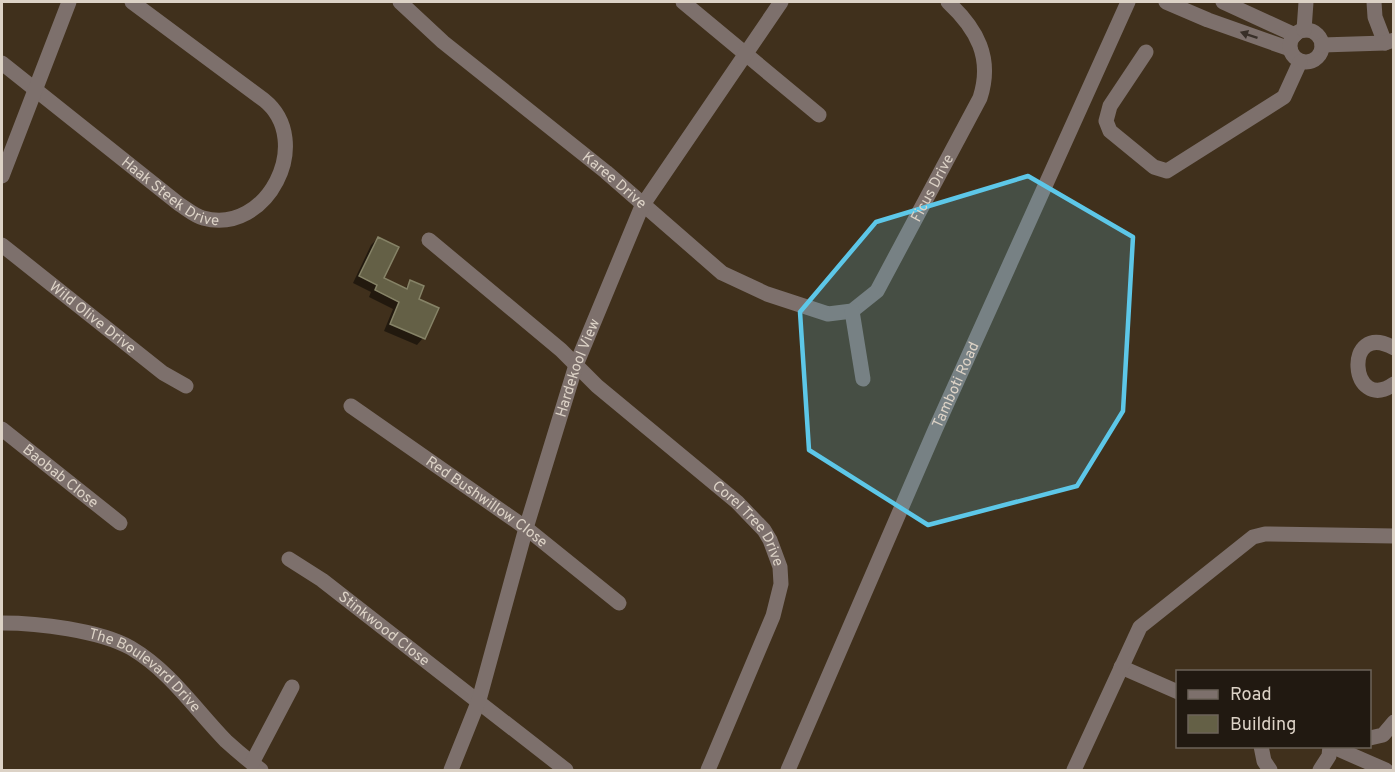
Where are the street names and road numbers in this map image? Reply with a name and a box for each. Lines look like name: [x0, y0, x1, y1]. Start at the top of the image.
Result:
street label: Karee Drive: [578, 149, 650, 214]
street label: Ficus Drive: [908, 151, 959, 226]
street label: Haak Steek Drive: [117, 154, 220, 231]
street label: Wild Olive Drive: [45, 278, 139, 359]
street label: Hardekool View: [552, 316, 605, 420]
street label: Tamboti Road: [929, 339, 985, 432]
street label: Baobab Close: [18, 441, 102, 513]
street label: Red Bushwillow Close: [421, 453, 551, 552]
street label: Corel Tree Drive: [708, 477, 787, 569]
street label: Stinkwood Close: [334, 588, 433, 671]
street label: The Boulevard Drive: [87, 625, 204, 717]

